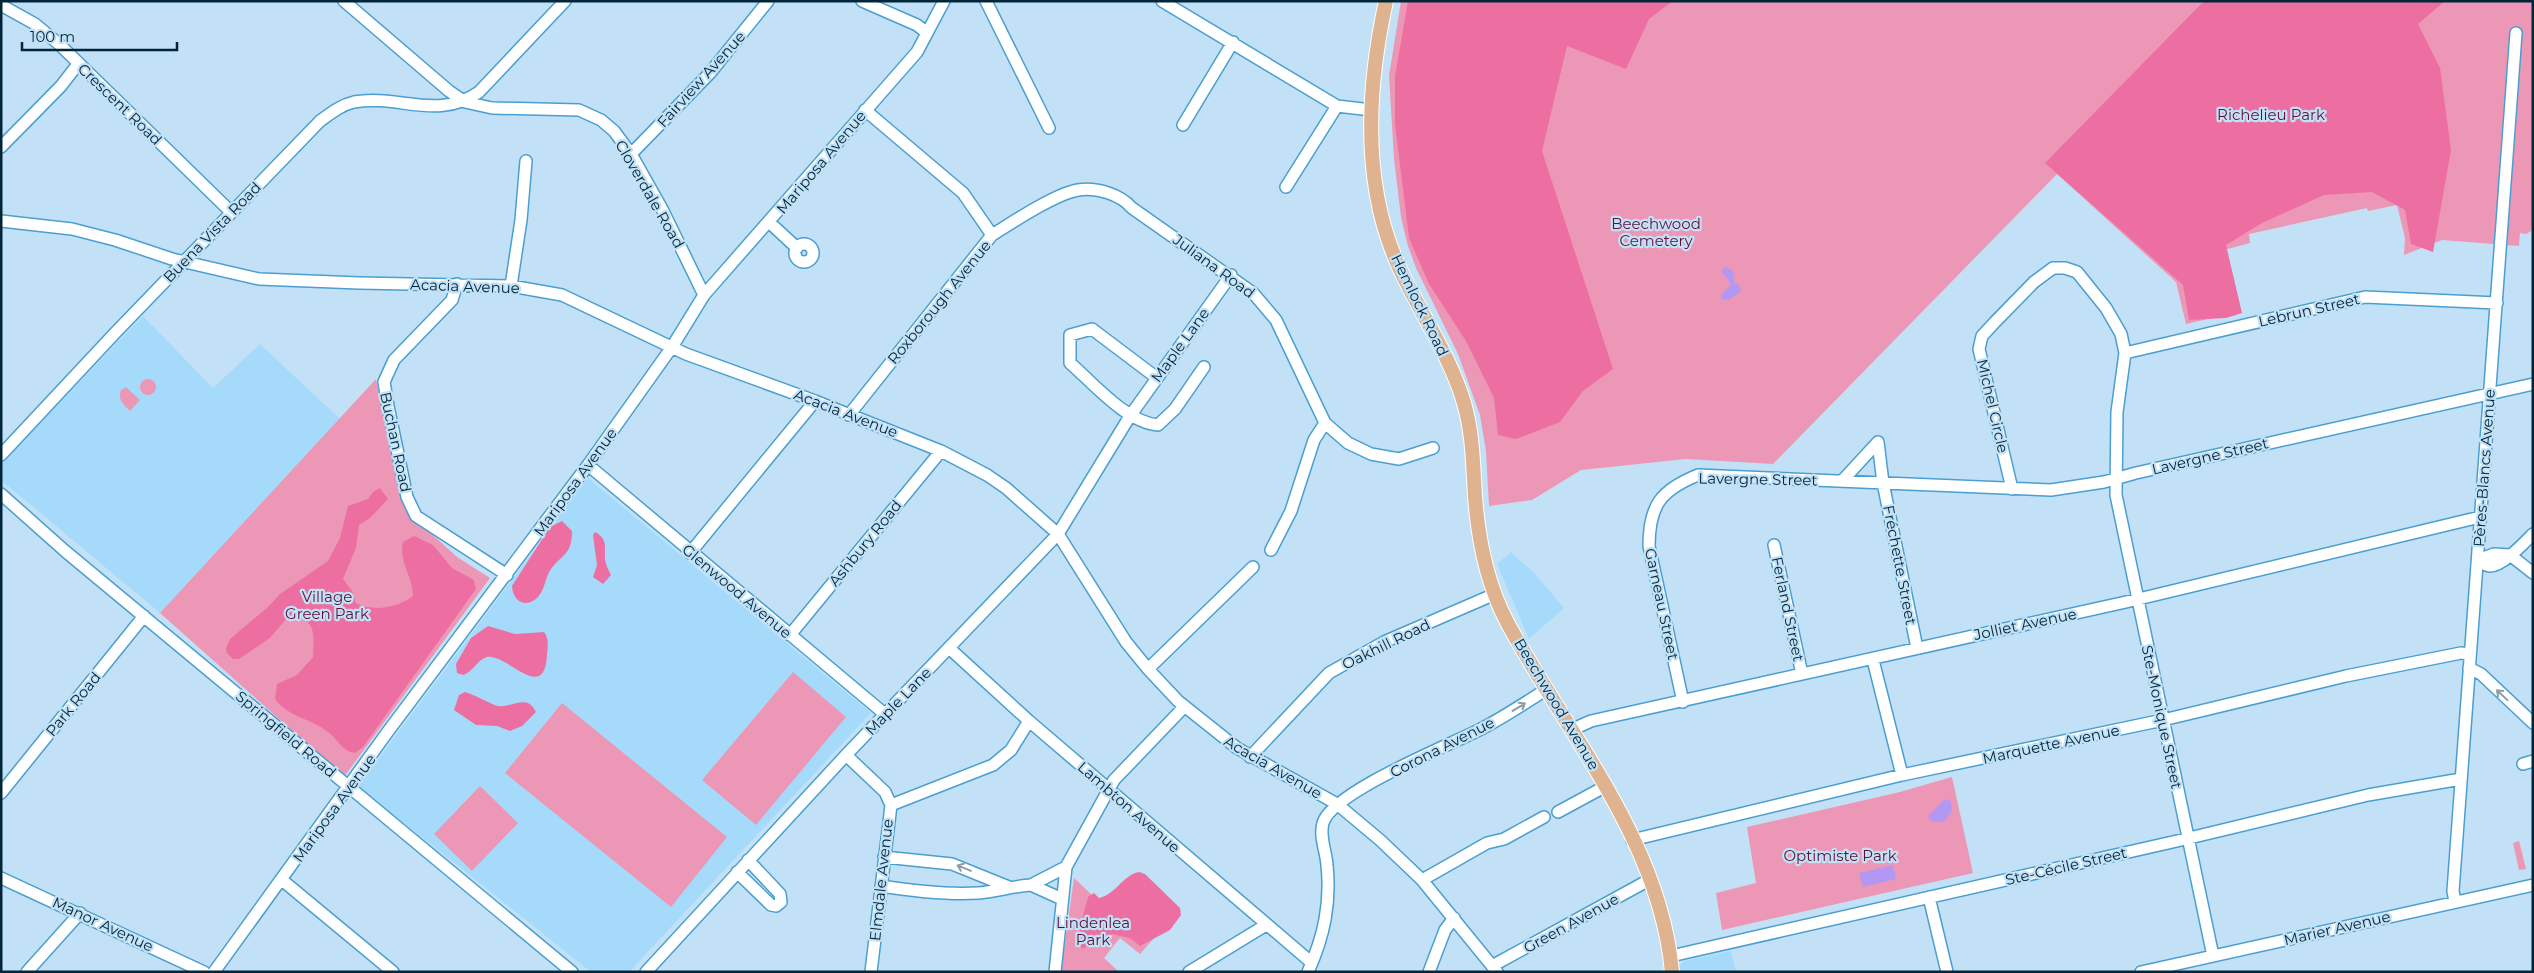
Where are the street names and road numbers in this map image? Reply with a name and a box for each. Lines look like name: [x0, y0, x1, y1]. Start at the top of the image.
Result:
street label: Fairview Avenue: [653, 27, 749, 131]
street label: Crescent Road: [74, 59, 166, 149]
street label: Mariposa Avenue: [772, 106, 870, 218]
street label: Cloverdale Road: [611, 136, 689, 252]
street label: Buena Vista Road: [159, 178, 265, 286]
street label: Juliana Road: [1169, 229, 1259, 302]
street label: Roxborough Avenue: [883, 236, 995, 368]
street label: Hemlock Road: [1387, 251, 1453, 359]
street label: Acacia Avenue: [410, 275, 520, 297]
street label: Lebrun Street: [2256, 289, 2362, 331]
street label: Maple Lane: [1147, 304, 1213, 386]
street label: Michel Circle: [1973, 357, 2013, 455]
street label: Acacia Avenue: [791, 384, 901, 442]
street label: Pères-Blancs Avenue: [2469, 388, 2499, 548]
street label: Buchan Road: [376, 390, 416, 494]
street label: Mariposa Avenue: [529, 424, 621, 540]
street label: Lavergne Street: [2150, 433, 2270, 479]
street label: Lavergne Street: [1698, 468, 1818, 490]
street label: Ashbury Road: [824, 496, 906, 590]
street label: Fréchette Street: [1879, 503, 1921, 627]
street label: Glenwood Avenue: [678, 540, 796, 642]
street label: Garneau Street: [1641, 546, 1683, 662]
street label: Ferland Street: [1768, 555, 1808, 663]
street label: Jolliet Avenue: [1971, 604, 2078, 644]
street label: Oakhill Road: [1339, 614, 1433, 674]
street label: Beechwood Avenue: [1510, 635, 1604, 773]
street label: Ste-Monique Street: [2137, 643, 2187, 791]
street label: Maple Lane: [861, 663, 935, 739]
street label: Park Road: [41, 668, 105, 740]
street label: Springfield Road: [232, 686, 340, 782]
street label: Corona Avenue: [1387, 713, 1497, 781]
street label: Marquette Avenue: [1981, 720, 2121, 768]
street label: Acacia Avenue: [1221, 731, 1325, 803]
street label: Mariposa Avenue: [288, 750, 380, 866]
street label: Lambton Avenue: [1074, 757, 1184, 857]
street label: Elmdale Avenue: [865, 818, 897, 942]
street label: Ste-Cécile Street: [2003, 843, 2129, 889]
street label: Green Avenue: [1520, 889, 1622, 957]
street label: Manor Avenue: [49, 892, 157, 956]
street label: Marier Avenue: [2282, 907, 2392, 949]

